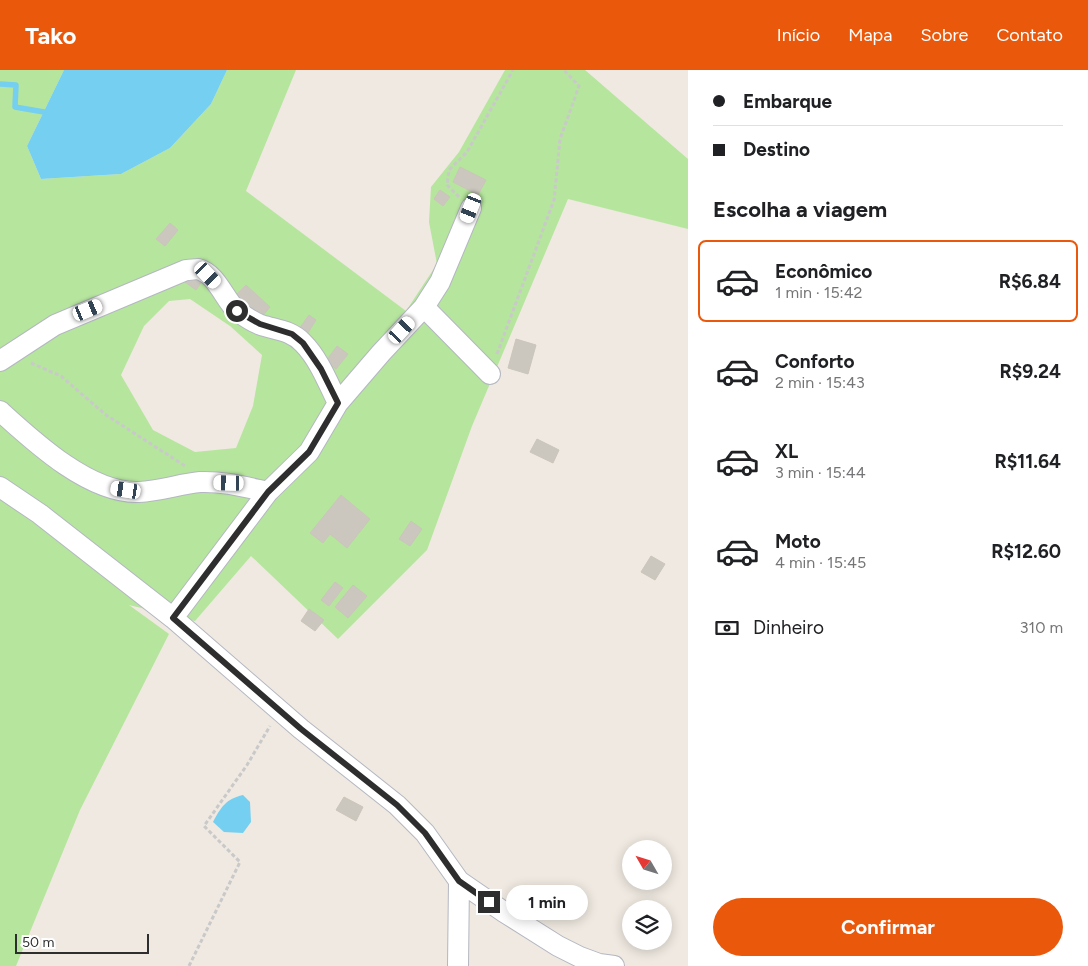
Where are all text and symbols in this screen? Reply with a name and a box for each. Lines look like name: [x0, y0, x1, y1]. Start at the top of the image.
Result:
text: Tako: [25, 21, 76, 50]
text: Início: [777, 24, 820, 46]
text: Mapa: [848, 24, 892, 46]
text: Sobre: [920, 24, 968, 46]
text: Contato: [996, 24, 1063, 46]
text: Embarque: [743, 90, 832, 113]
text: Destino: [743, 138, 810, 161]
car: [458, 191, 483, 225]
text: Escolha a viagem: [713, 196, 887, 223]
car: [192, 259, 223, 291]
icon: car: [715, 259, 760, 304]
text: Econômico: [775, 260, 872, 283]
text: R$6.84: [999, 270, 1061, 293]
text: 1 min · 15:42: [775, 283, 863, 302]
car: [71, 297, 104, 323]
route start: [226, 300, 248, 322]
car: [386, 314, 417, 346]
icon: car: [715, 349, 760, 394]
text: Conforto: [775, 350, 855, 373]
text: R$9.24: [999, 360, 1061, 383]
text: 2 min · 15:43: [775, 373, 865, 392]
icon: car: [715, 439, 760, 484]
text: XL: [775, 440, 798, 463]
text: R$11.64: [994, 450, 1061, 473]
text: 3 min · 15:44: [775, 463, 866, 482]
car: [213, 475, 244, 491]
car: [110, 480, 141, 500]
icon: car: [715, 529, 760, 574]
text: Moto: [775, 530, 821, 553]
text: R$12.60: [991, 540, 1061, 563]
text: 4 min · 15:45: [775, 553, 866, 572]
icon: cash: [713, 614, 741, 642]
text: Dinheiro: [753, 616, 824, 639]
text: 310 m: [1020, 618, 1063, 637]
north arrow: [622, 840, 672, 890]
map controls: [622, 840, 672, 950]
callout: 1 min: [506, 884, 589, 920]
route end: [478, 891, 500, 913]
text: 1 min: [528, 893, 566, 912]
button: Confirmar: [713, 898, 1063, 956]
button: layers: [622, 900, 672, 950]
scale bar: [15, 931, 149, 954]
text: 50 m: [22, 934, 54, 951]

